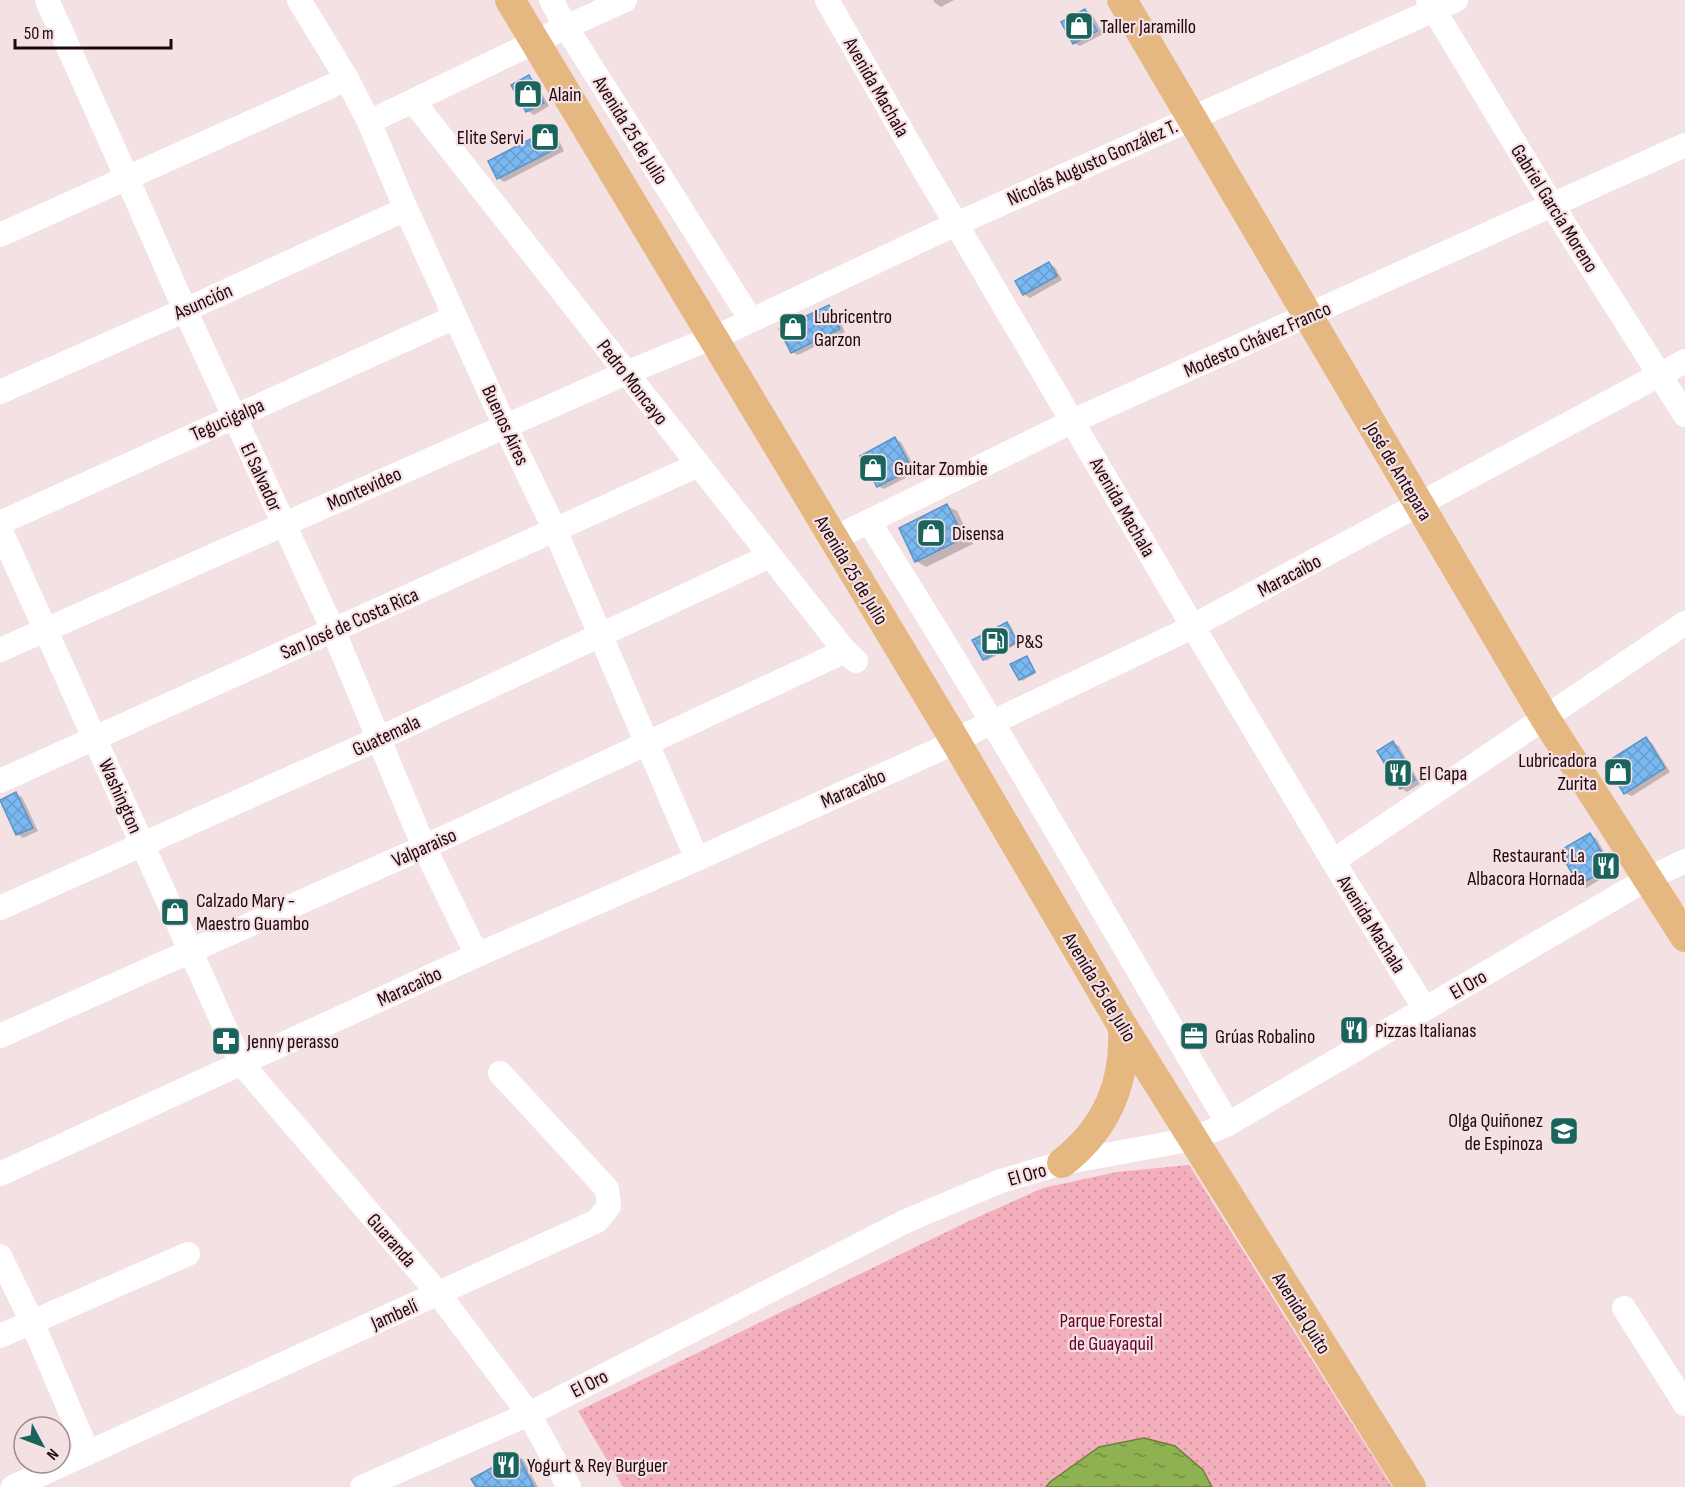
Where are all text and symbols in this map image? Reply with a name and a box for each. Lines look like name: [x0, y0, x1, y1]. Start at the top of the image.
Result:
shop icon: Taller Jaramillo: [1063, 10, 1095, 42]
scale bar: [15, 12, 171, 50]
place label: Taller Jaramillo: [1100, 15, 1196, 39]
text: 50 m: [24, 23, 54, 44]
street label: Avenida Machala: [838, 33, 914, 141]
street label: Avenida 25 de Julio: [587, 71, 673, 189]
shop icon: Alain: [512, 78, 544, 110]
place label: Alain: [548, 83, 582, 107]
street label: Nicolás Augusto González T.: [1004, 115, 1181, 211]
shop icon: Elite Servi: [529, 121, 561, 153]
place label: Elite Servi: [457, 126, 524, 150]
street label: Gabriel García Moreno: [1505, 140, 1603, 277]
street label: Asunción: [170, 278, 236, 326]
street label: Modesto Chávez Franco: [1180, 297, 1335, 383]
place label: Lubricentro Garzon: [814, 305, 892, 352]
shop icon: Lubricentro Garzon: [777, 311, 809, 343]
street label: Pedro Moncayo: [591, 335, 673, 430]
street label: Buenos Aires: [476, 382, 534, 469]
street label: Tegucigalpa: [187, 393, 268, 447]
street label: José de Antepara: [1359, 417, 1437, 525]
street label: El Salvador: [235, 439, 287, 516]
shop icon: Guitar Zombie: [857, 452, 889, 484]
street label: Avenida Machala: [1084, 453, 1160, 561]
place label: Guitar Zombie: [894, 457, 988, 481]
street label: Montevideo: [323, 462, 405, 516]
street label: Avenida 25 de Julio: [809, 511, 893, 629]
shop icon: Disensa: [915, 517, 947, 549]
place label: Disensa: [952, 522, 1004, 546]
street label: Maracaibo: [1254, 549, 1325, 603]
street label: San José de Costa Rica: [277, 583, 422, 665]
fuel station icon: P&S: [979, 625, 1011, 657]
place label: P&S: [1016, 630, 1043, 654]
street label: Guatemala: [349, 710, 424, 762]
place label: Lubricadora Zurita: [1518, 749, 1597, 796]
street label: Washington: [93, 755, 147, 837]
shop icon: Lubricadora Zurita: [1602, 756, 1634, 788]
restaurant icon: El Capa: [1382, 757, 1414, 789]
place label: El Capa: [1419, 762, 1467, 786]
street label: Maracaibo: [817, 764, 890, 814]
street label: Valparaiso: [388, 823, 460, 873]
place label: Restaurant La Albacora Hornada: [1466, 844, 1585, 891]
restaurant icon: Restaurant La Albacora Hornada: [1590, 850, 1622, 882]
street label: Avenida Machala: [1331, 870, 1411, 978]
place label: Calzado Mary - Maestro Guambo: [196, 889, 309, 936]
shop icon: Calzado Mary - Maestro Guambo: [159, 896, 191, 928]
street label: Avenida 25 de Julio: [1057, 928, 1141, 1046]
street label: Maracaibo: [373, 962, 446, 1012]
street label: El Oro: [1446, 965, 1491, 1005]
restaurant icon: Pizzas Italianas: [1338, 1014, 1370, 1046]
place label: Pizzas Italianas: [1375, 1019, 1476, 1043]
office icon: Grúas Robalino: [1178, 1020, 1210, 1052]
pharmacy icon: Jenny perasso: [210, 1025, 242, 1057]
place label: Grúas Robalino: [1215, 1025, 1315, 1049]
place label: Jenny perasso: [246, 1030, 339, 1054]
place label: Olga Quiñonez de Espinoza: [1448, 1109, 1543, 1156]
school or university icon: Olga Quiñonez de Espinoza: [1548, 1115, 1580, 1147]
street label: El Oro: [1005, 1158, 1049, 1192]
street label: Guaranda: [361, 1209, 421, 1273]
street label: Avenida Quito: [1266, 1267, 1336, 1359]
street label: Jambelí: [366, 1294, 422, 1336]
park label: Parque Forestal de Guayaquil: [1060, 1309, 1162, 1356]
street label: El Oro: [567, 1364, 612, 1403]
north arrow: [12, 1415, 72, 1475]
text: N: [42, 1444, 62, 1463]
restaurant icon: Yogurt & Rey Burguer: [490, 1449, 522, 1481]
place label: Yogurt & Rey Burguer: [527, 1454, 668, 1478]

